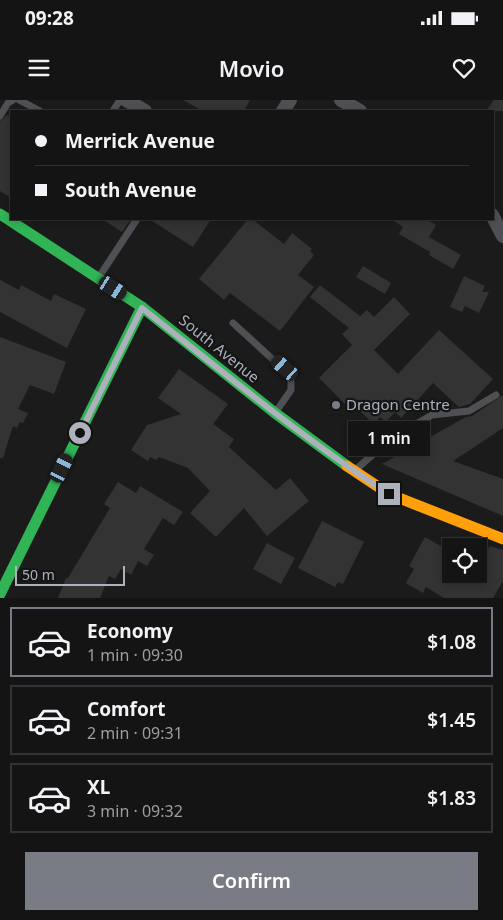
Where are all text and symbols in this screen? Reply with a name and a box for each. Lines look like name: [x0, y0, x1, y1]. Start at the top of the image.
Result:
text: 09:28: [25, 5, 74, 31]
text: Movio: [219, 53, 284, 83]
icon: menu: [25, 54, 53, 82]
icon: heart: [450, 54, 478, 82]
text: Merrick Avenue: [65, 128, 215, 154]
text: South Avenue: [65, 177, 197, 203]
car: [96, 274, 129, 302]
street label: South Avenue: [175, 310, 264, 387]
car: [268, 352, 301, 384]
place label: Dragon Centre: [346, 394, 450, 414]
marker: Dragon Centre: [330, 399, 342, 411]
route start: [69, 422, 91, 444]
callout: 1 min: [348, 422, 430, 456]
text: 1 min: [367, 427, 411, 449]
car: [48, 451, 75, 485]
route end: [378, 483, 400, 505]
map controls: [442, 538, 487, 583]
button: locate: [442, 538, 487, 583]
scale bar: [15, 562, 125, 586]
text: 50 m: [22, 565, 55, 584]
text: Economy: [87, 618, 173, 644]
icon: car: [27, 620, 72, 665]
text: $1.08: [427, 629, 476, 655]
text: 1 min · 09:30: [87, 644, 183, 666]
text: Comfort: [87, 696, 166, 722]
icon: car: [27, 698, 72, 743]
text: $1.45: [427, 707, 476, 733]
text: 2 min · 09:31: [87, 722, 183, 744]
text: XL: [87, 774, 110, 800]
icon: car: [27, 776, 72, 821]
text: $1.83: [427, 785, 476, 811]
text: 3 min · 09:32: [87, 800, 183, 822]
button: Confirm: [25, 852, 478, 910]

